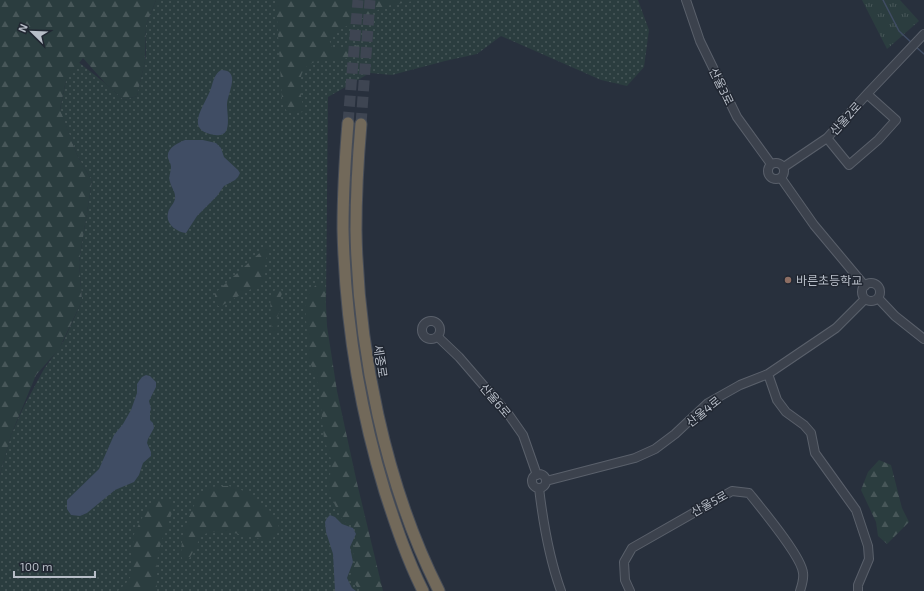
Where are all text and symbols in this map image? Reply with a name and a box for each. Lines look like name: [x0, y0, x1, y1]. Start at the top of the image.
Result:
north arrow: [12, 12, 52, 52]
text: N: [15, 22, 30, 34]
street label: 산울3로: [707, 65, 737, 107]
street label: 산울2로: [826, 98, 864, 138]
place label: 바른초등학교: [796, 273, 862, 287]
marker: 바른초등학교: [783, 275, 793, 285]
street label: 세종로: [371, 344, 391, 378]
street label: 산울6로: [478, 380, 514, 420]
street label: 산울4로: [683, 393, 723, 429]
street label: 산울5로: [688, 487, 730, 519]
scale bar: [14, 553, 95, 579]
text: 100 m: [20, 559, 52, 573]

